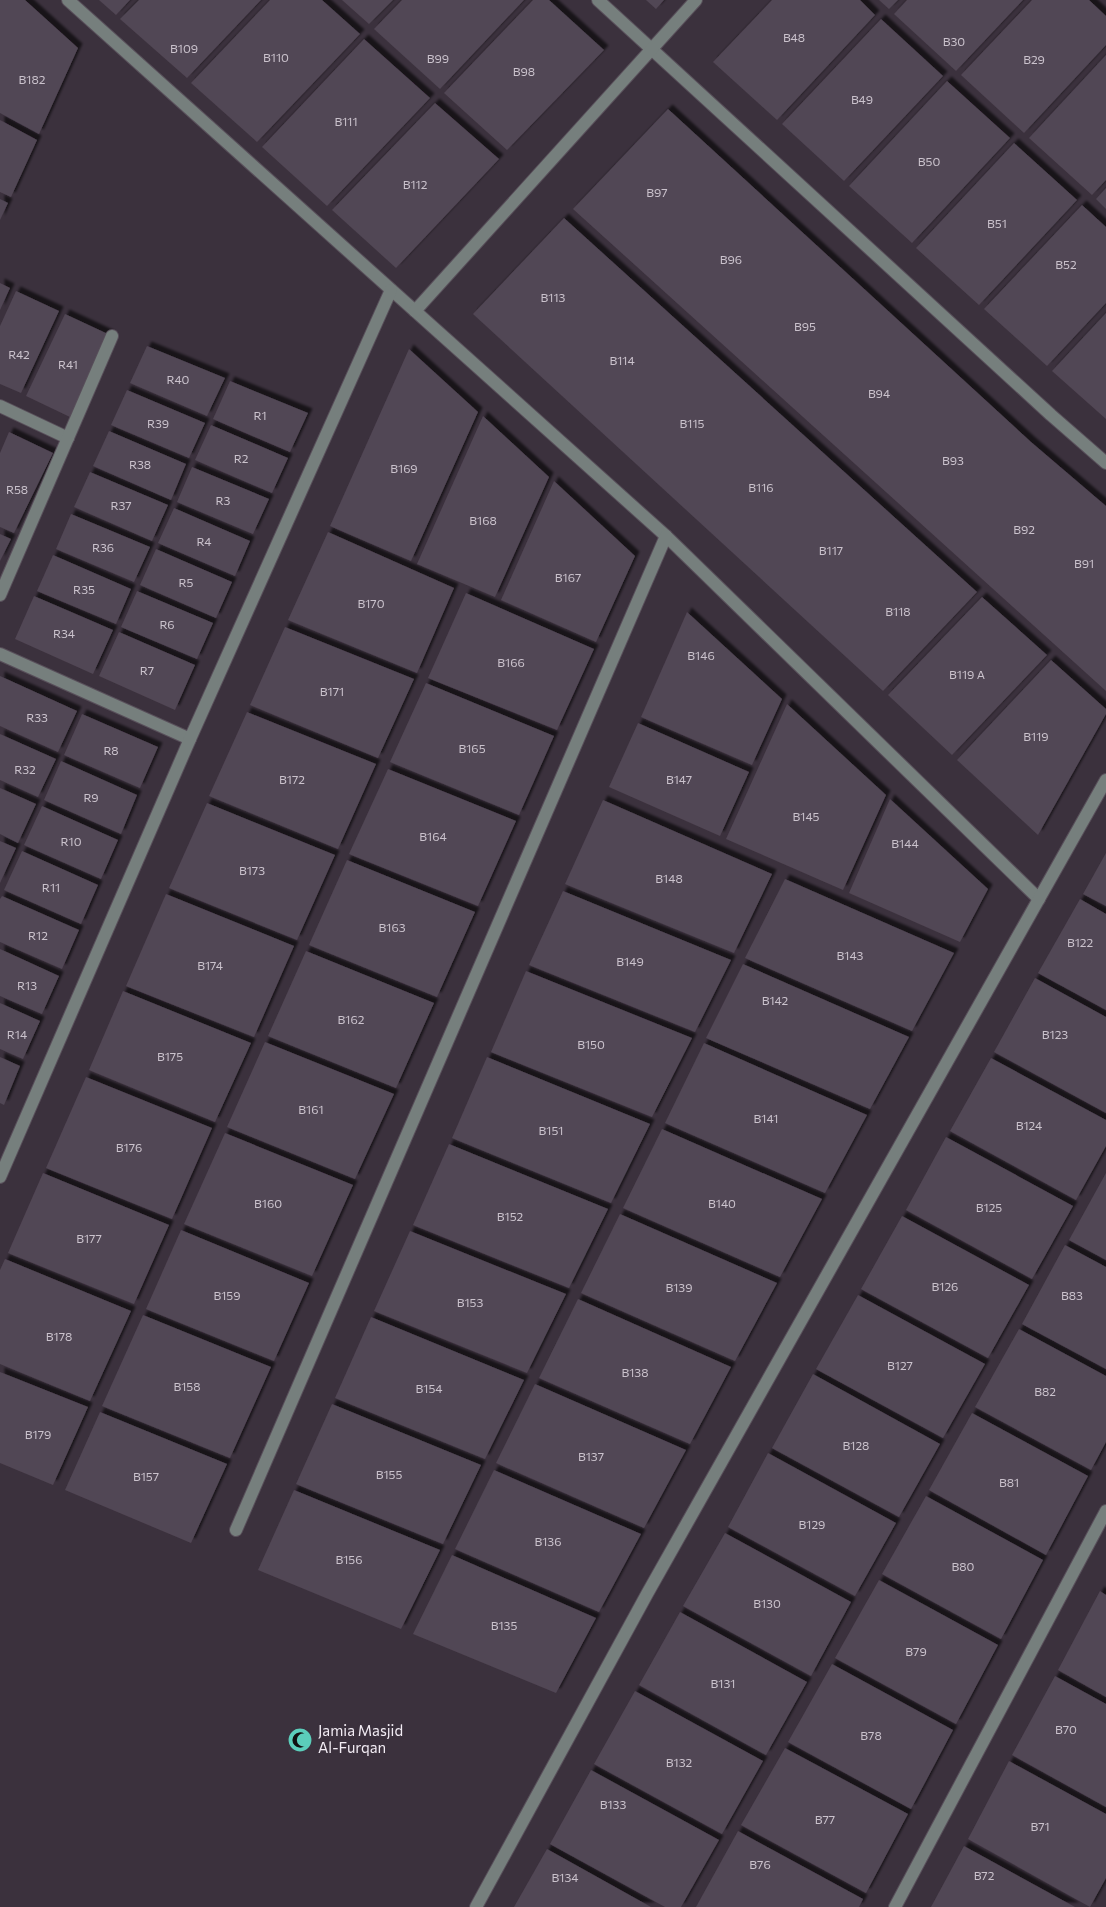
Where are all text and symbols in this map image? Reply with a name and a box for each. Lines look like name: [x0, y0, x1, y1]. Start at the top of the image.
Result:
house number: B48: [783, 30, 805, 44]
house number: B30: [943, 34, 965, 48]
house number: B109: [170, 41, 198, 55]
house number: B110: [263, 50, 289, 64]
house number: B99: [427, 51, 449, 65]
house number: B29: [1023, 52, 1045, 66]
house number: B98: [513, 64, 535, 78]
house number: B182: [19, 72, 46, 86]
house number: B49: [851, 92, 873, 106]
house number: B111: [334, 114, 358, 128]
house number: B50: [918, 154, 940, 168]
house number: B112: [403, 177, 428, 191]
house number: B97: [646, 185, 668, 199]
house number: B51: [987, 216, 1007, 230]
house number: B96: [720, 252, 742, 266]
house number: B52: [1055, 257, 1077, 271]
house number: B113: [541, 290, 566, 304]
house number: B95: [794, 319, 816, 333]
house number: R42: [8, 347, 30, 361]
house number: B114: [609, 353, 635, 367]
house number: R41: [58, 357, 78, 371]
house number: R40: [167, 372, 190, 386]
house number: B94: [868, 386, 890, 400]
house number: R1: [253, 408, 267, 422]
house number: R39: [147, 416, 169, 430]
house number: B115: [680, 416, 705, 430]
house number: R2: [234, 451, 249, 465]
house number: B93: [942, 453, 964, 467]
house number: R38: [129, 457, 151, 471]
house number: B169: [390, 461, 418, 475]
house number: B116: [748, 480, 774, 494]
house number: R58: [6, 482, 28, 496]
house number: R3: [216, 493, 231, 507]
house number: R37: [110, 498, 132, 512]
house number: B168: [469, 513, 497, 527]
house number: B92: [1013, 522, 1035, 536]
house number: R4: [196, 534, 212, 548]
house number: R36: [92, 540, 114, 554]
house number: B117: [819, 543, 843, 557]
house number: B91: [1074, 556, 1094, 570]
house number: B167: [555, 570, 581, 584]
house number: R5: [179, 575, 194, 589]
house number: R35: [73, 582, 95, 596]
house number: B170: [357, 596, 385, 610]
house number: B118: [885, 604, 911, 618]
house number: R6: [159, 617, 175, 631]
house number: R34: [53, 626, 75, 640]
house number: B146: [687, 648, 715, 662]
house number: B166: [497, 655, 525, 669]
house number: R7: [140, 663, 154, 677]
house number: B119 A: [949, 667, 985, 681]
house number: B171: [320, 684, 344, 698]
house number: R33: [26, 710, 48, 724]
house number: B119: [1023, 729, 1049, 743]
house number: B165: [458, 741, 486, 755]
house number: R8: [103, 743, 119, 757]
house number: R32: [14, 762, 36, 776]
house number: B172: [279, 772, 305, 786]
house number: B147: [666, 772, 692, 786]
house number: R9: [83, 790, 99, 804]
house number: B145: [793, 809, 820, 823]
house number: B164: [419, 829, 447, 843]
house number: R10: [60, 834, 82, 848]
house number: B144: [891, 836, 919, 850]
house number: B173: [239, 863, 265, 877]
house number: B148: [655, 871, 683, 885]
house number: R11: [42, 880, 60, 894]
house number: B163: [379, 920, 406, 934]
house number: R12: [28, 928, 48, 942]
house number: B122: [1067, 935, 1093, 949]
house number: B143: [837, 948, 864, 962]
house number: B149: [616, 954, 644, 968]
house number: B174: [197, 958, 223, 972]
house number: R13: [17, 978, 37, 992]
house number: B142: [762, 993, 789, 1007]
house number: B162: [338, 1012, 365, 1026]
house number: R14: [7, 1027, 27, 1041]
house number: B123: [1042, 1027, 1068, 1041]
house number: B150: [577, 1037, 605, 1051]
house number: B175: [157, 1049, 183, 1063]
house number: B161: [298, 1102, 324, 1116]
house number: B141: [754, 1111, 778, 1125]
house number: B124: [1016, 1118, 1042, 1132]
house number: B151: [539, 1123, 563, 1137]
house number: B176: [116, 1140, 142, 1154]
house number: B160: [254, 1196, 282, 1210]
house number: B140: [708, 1196, 736, 1210]
house number: B125: [976, 1200, 1002, 1214]
house number: B152: [497, 1209, 524, 1223]
house number: B177: [76, 1231, 102, 1245]
house number: B126: [932, 1279, 958, 1293]
house number: B139: [665, 1280, 693, 1294]
house number: B159: [213, 1288, 241, 1302]
house number: B83: [1061, 1288, 1083, 1302]
house number: B153: [457, 1295, 483, 1309]
house number: B178: [46, 1329, 72, 1343]
house number: B127: [887, 1358, 913, 1372]
house number: B138: [621, 1365, 649, 1379]
house number: B158: [173, 1379, 201, 1393]
house number: B154: [416, 1381, 442, 1395]
house number: B82: [1034, 1384, 1056, 1398]
house number: B179: [25, 1427, 51, 1441]
house number: B128: [843, 1438, 869, 1452]
house number: B137: [578, 1449, 604, 1463]
house number: B155: [376, 1467, 402, 1481]
house number: B157: [133, 1469, 159, 1483]
house number: B81: [999, 1475, 1019, 1489]
house number: B129: [799, 1517, 825, 1531]
house number: B136: [534, 1534, 562, 1548]
house number: B156: [335, 1552, 363, 1566]
house number: B80: [952, 1559, 975, 1573]
house number: B130: [753, 1596, 781, 1610]
house number: B135: [491, 1618, 517, 1632]
house number: B79: [905, 1644, 927, 1658]
house number: B131: [711, 1676, 735, 1690]
place label: Jamia Masjid Al-Furqan: [318, 1721, 403, 1756]
house number: B70: [1055, 1722, 1077, 1736]
mosque icon: Jamia Masjid Al-Furqan: [287, 1727, 313, 1753]
house number: B78: [860, 1728, 882, 1742]
house number: B132: [666, 1755, 693, 1769]
house number: B133: [600, 1797, 626, 1811]
house number: B77: [815, 1812, 835, 1826]
house number: B71: [1030, 1819, 1050, 1833]
house number: B76: [749, 1857, 771, 1871]
house number: B72: [974, 1868, 995, 1882]
house number: B134: [552, 1870, 578, 1884]

